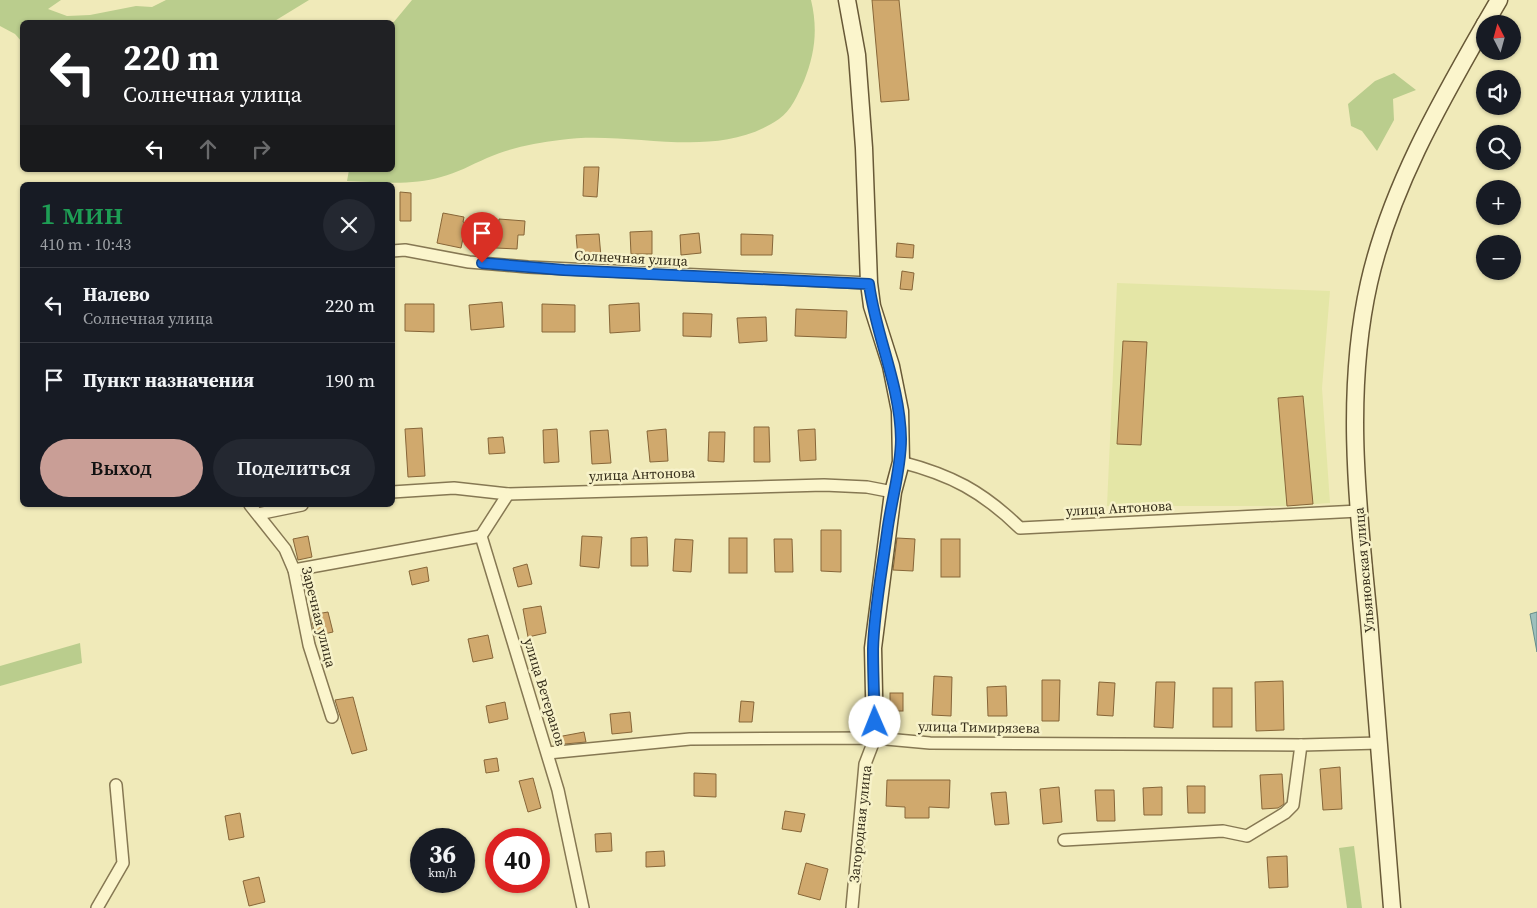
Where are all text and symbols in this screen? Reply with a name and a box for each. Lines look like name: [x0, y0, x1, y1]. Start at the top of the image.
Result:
north arrow: [1476, 15, 1521, 60]
map controls: [1476, 15, 1521, 280]
text: 220 m: [123, 34, 219, 82]
icon: left: [40, 40, 105, 105]
button: sound: [1476, 70, 1521, 115]
text: Солнечная улица: [123, 79, 302, 109]
button: search: [1476, 125, 1521, 170]
icon: left: [141, 135, 169, 163]
icon: ahead: [194, 135, 222, 163]
icon: right: [247, 135, 275, 163]
button: +: [1476, 180, 1521, 225]
text: 1 мин: [40, 193, 123, 234]
button: close: [323, 199, 375, 251]
pin: [461, 212, 503, 263]
icon: arrive: [468, 219, 496, 247]
text: 410 m · 10:43: [40, 233, 131, 255]
button: −: [1476, 235, 1521, 280]
street label: Солнечная улица: [574, 245, 689, 271]
text: Налево: [83, 281, 150, 307]
icon: left: [40, 291, 68, 319]
text: 220 m: [325, 292, 375, 318]
text: Солнечная улица: [83, 307, 213, 329]
icon: arrive: [40, 366, 68, 394]
text: Пункт назначения: [83, 367, 254, 393]
text: 190 m: [325, 367, 375, 393]
button: Выход: [40, 439, 203, 497]
button: Поделиться: [213, 439, 375, 497]
street label: улица Антонова: [588, 462, 696, 486]
street label: улица Антонова: [1065, 495, 1174, 521]
street label: Ульяновская улица: [1348, 506, 1379, 634]
street label: Заречная улица: [297, 564, 341, 671]
street label: улица Ветеранов: [519, 636, 571, 748]
position arrow: [848, 695, 900, 747]
street label: улица Тимирязева: [918, 716, 1041, 738]
street label: Загородная улица: [844, 763, 876, 884]
speed limit sign: 40: [485, 828, 550, 893]
text: 36: [429, 837, 456, 871]
text: km/h: [428, 865, 457, 881]

